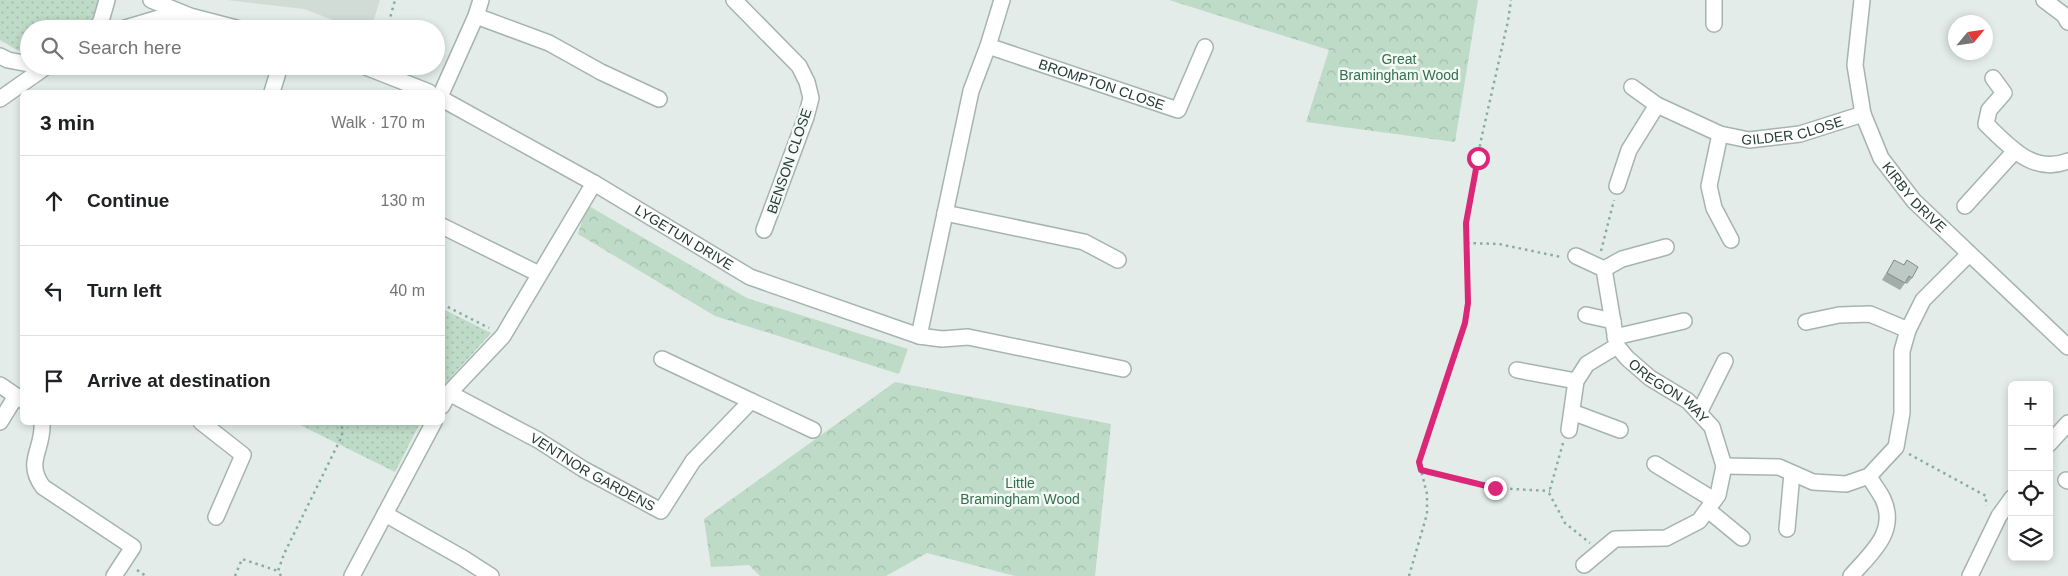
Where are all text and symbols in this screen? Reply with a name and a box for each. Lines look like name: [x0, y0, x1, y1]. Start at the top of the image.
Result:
north arrow: [1948, 15, 1993, 60]
search box: [20, 20, 445, 75]
icon: search: [38, 34, 66, 62]
text: Search here: [78, 37, 182, 58]
park label: Great Bramingham Wood: [1339, 51, 1459, 83]
street label: BROMPTON CLOSE: [1037, 56, 1167, 113]
street label: BENSON CLOSE: [763, 106, 815, 216]
text: 3 min: [40, 111, 95, 134]
street label: GILDER CLOSE: [1740, 113, 1845, 149]
text: Walk · 170 m: [331, 114, 425, 131]
route start: [1467, 147, 1490, 170]
street label: KIRBY DRIVE: [1879, 159, 1950, 235]
icon: ahead: [40, 187, 68, 215]
text: Continue: [87, 190, 169, 211]
text: 130 m: [381, 192, 425, 209]
street label: LYGETUN DRIVE: [632, 202, 736, 273]
icon: left: [40, 277, 68, 305]
text: Turn left: [87, 280, 162, 301]
text: 40 m: [389, 282, 425, 299]
street label: OREGON WAY: [1626, 355, 1712, 427]
icon: arrive: [40, 367, 68, 395]
text: Arrive at destination: [87, 370, 271, 391]
map controls: [2008, 381, 2053, 561]
button: +: [2008, 381, 2053, 426]
button: −: [2008, 426, 2053, 471]
street label: VENTNOR GARDENS: [528, 429, 658, 514]
button: locate: [2008, 471, 2053, 516]
park label: Little Bramingham Wood: [960, 475, 1080, 507]
route end: [1484, 477, 1507, 500]
button: layers: [2008, 516, 2053, 561]

